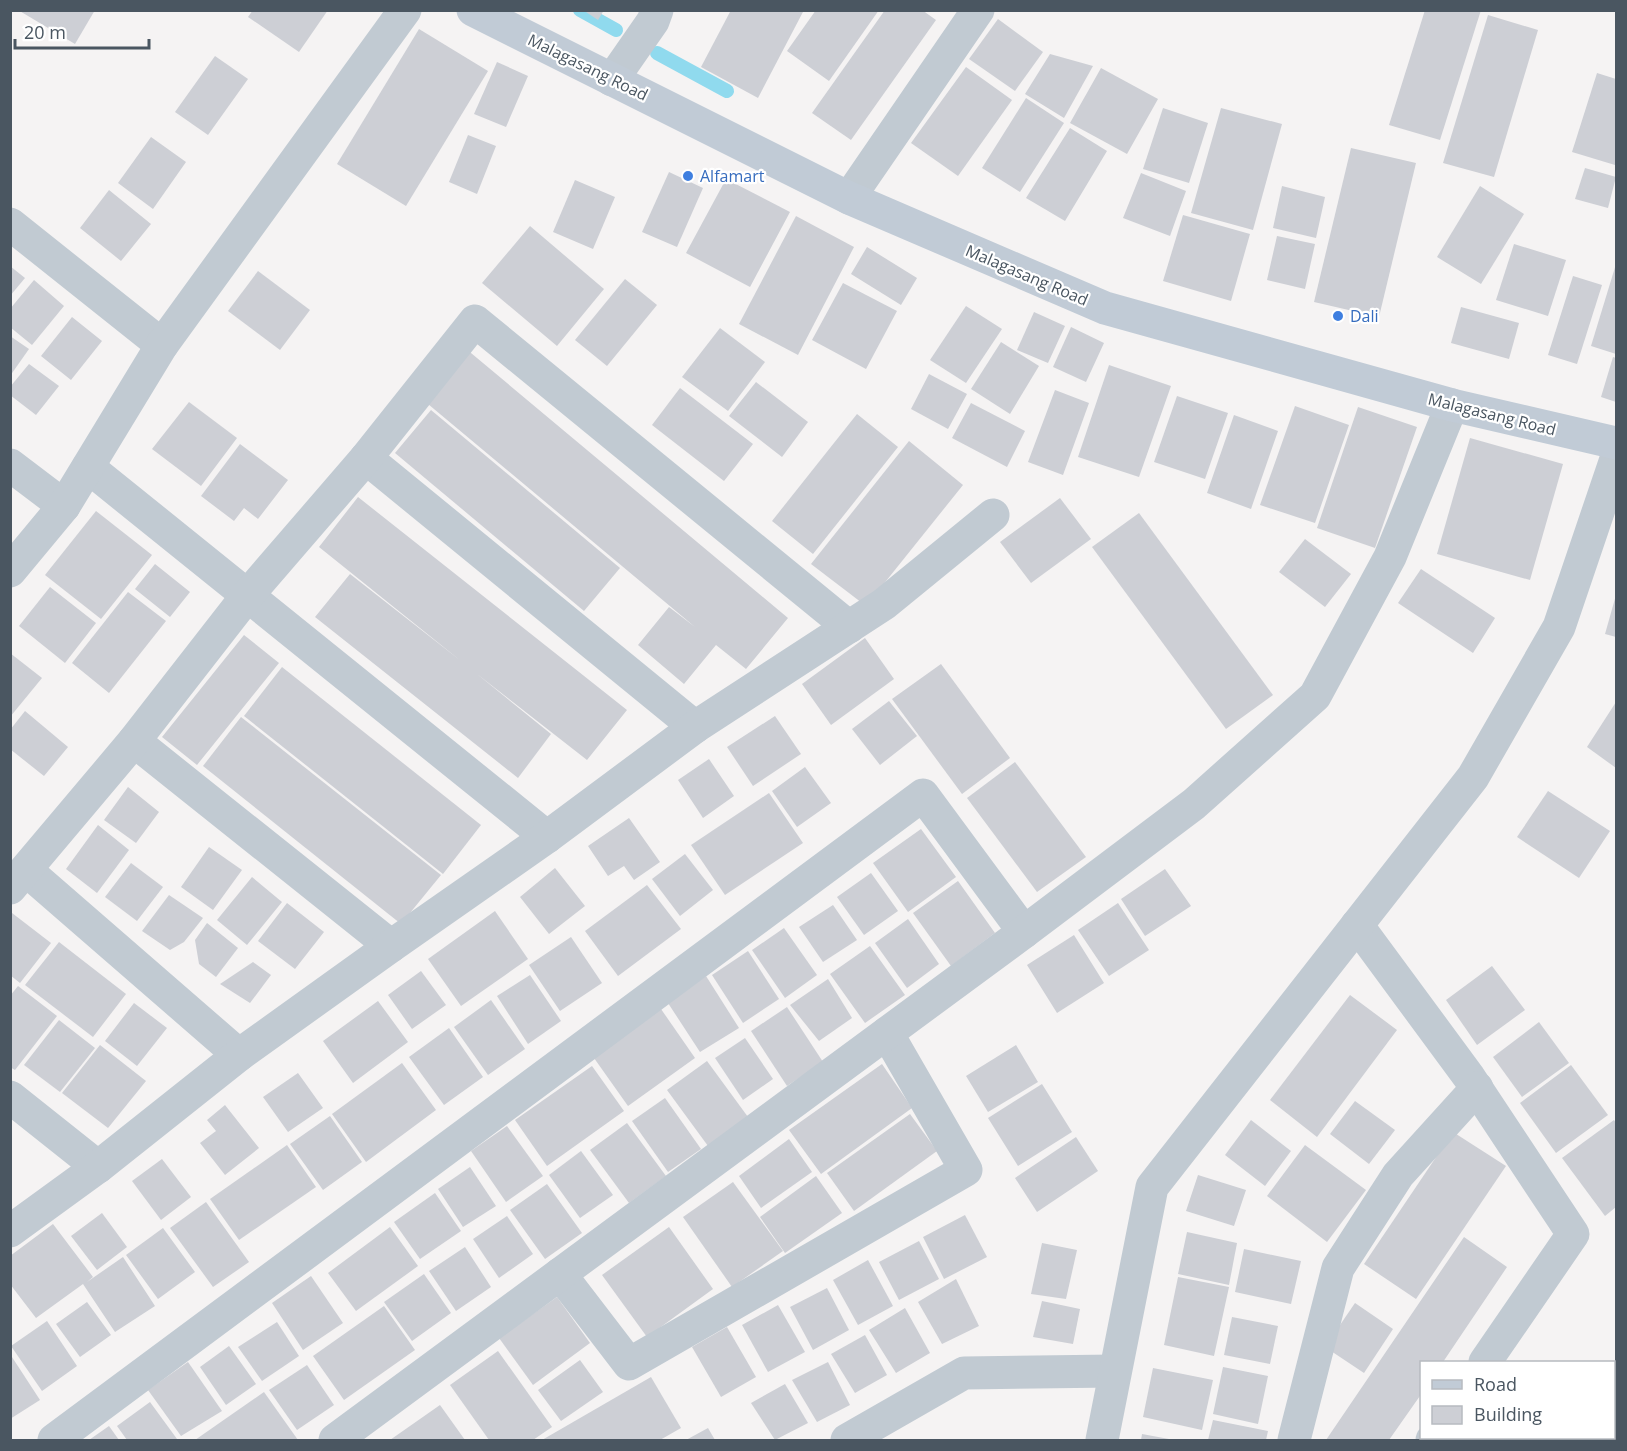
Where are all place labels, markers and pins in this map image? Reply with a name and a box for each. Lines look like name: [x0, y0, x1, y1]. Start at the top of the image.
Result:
place label: Alfamart: [700, 165, 765, 187]
marker: Alfamart: [681, 169, 695, 183]
place label: Dali: [1350, 305, 1379, 327]
marker: Dali: [1331, 309, 1345, 323]

